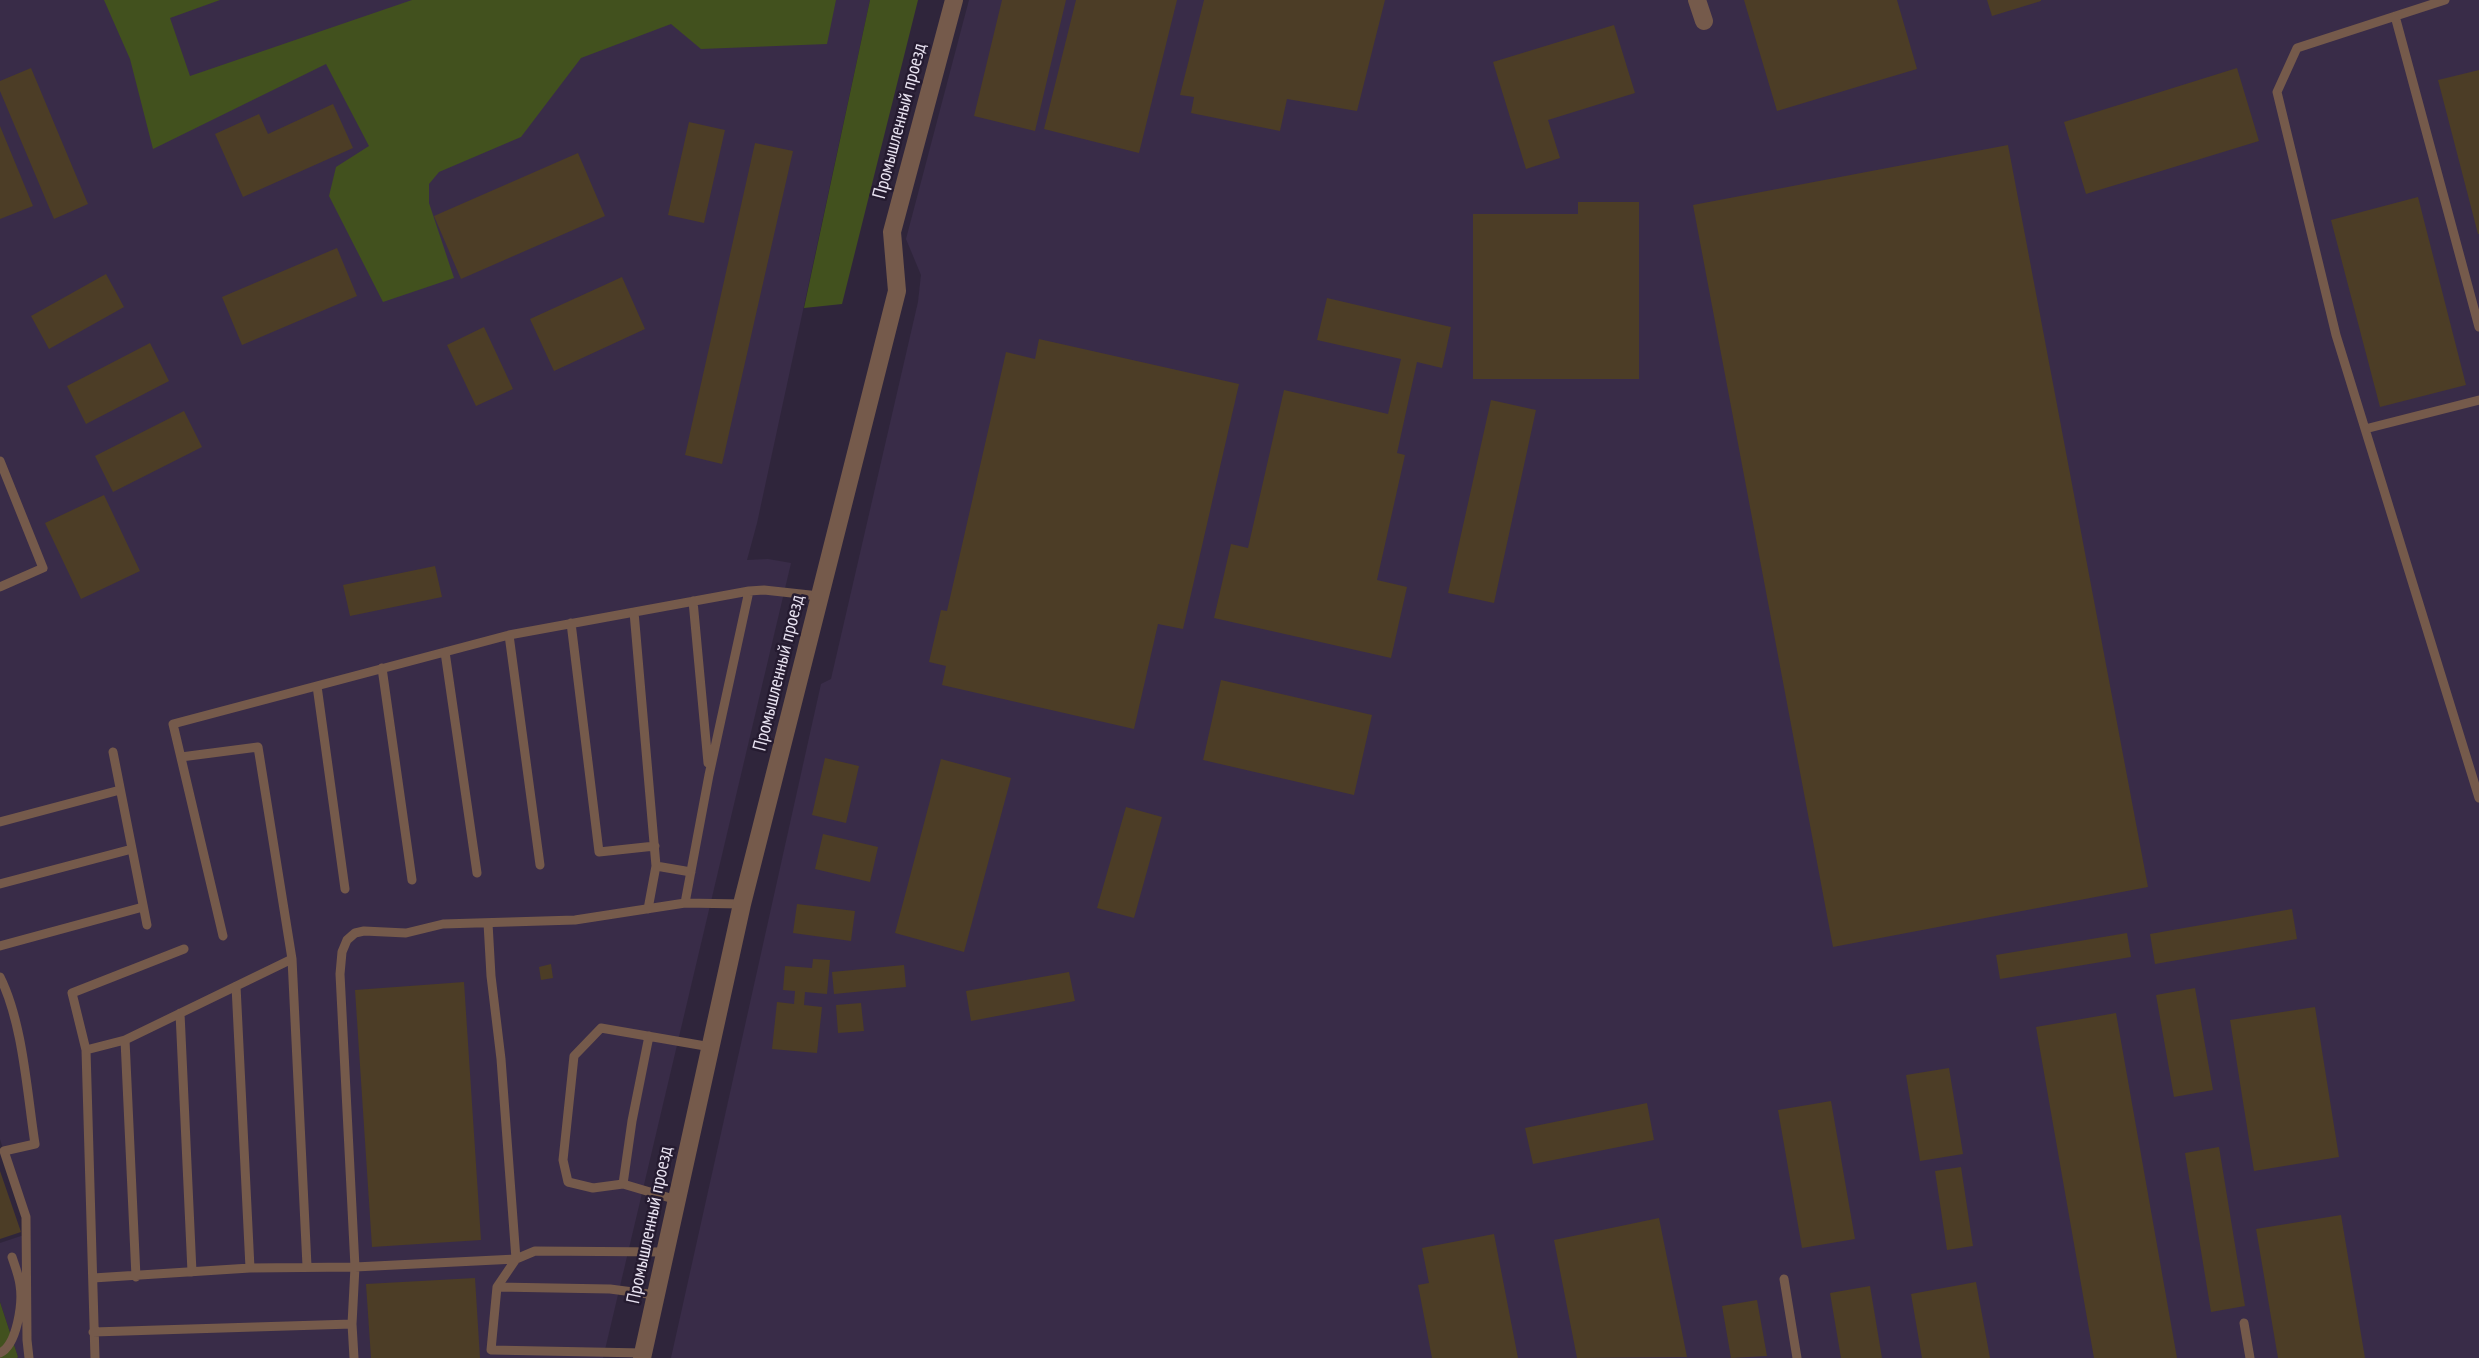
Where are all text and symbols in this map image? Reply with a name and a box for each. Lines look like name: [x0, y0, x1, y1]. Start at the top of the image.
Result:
street label: Промышленный проезд: [868, 41, 932, 201]
street label: Промышленный проезд: [749, 593, 809, 753]
street label: Промышленный проезд: [622, 1144, 678, 1306]

